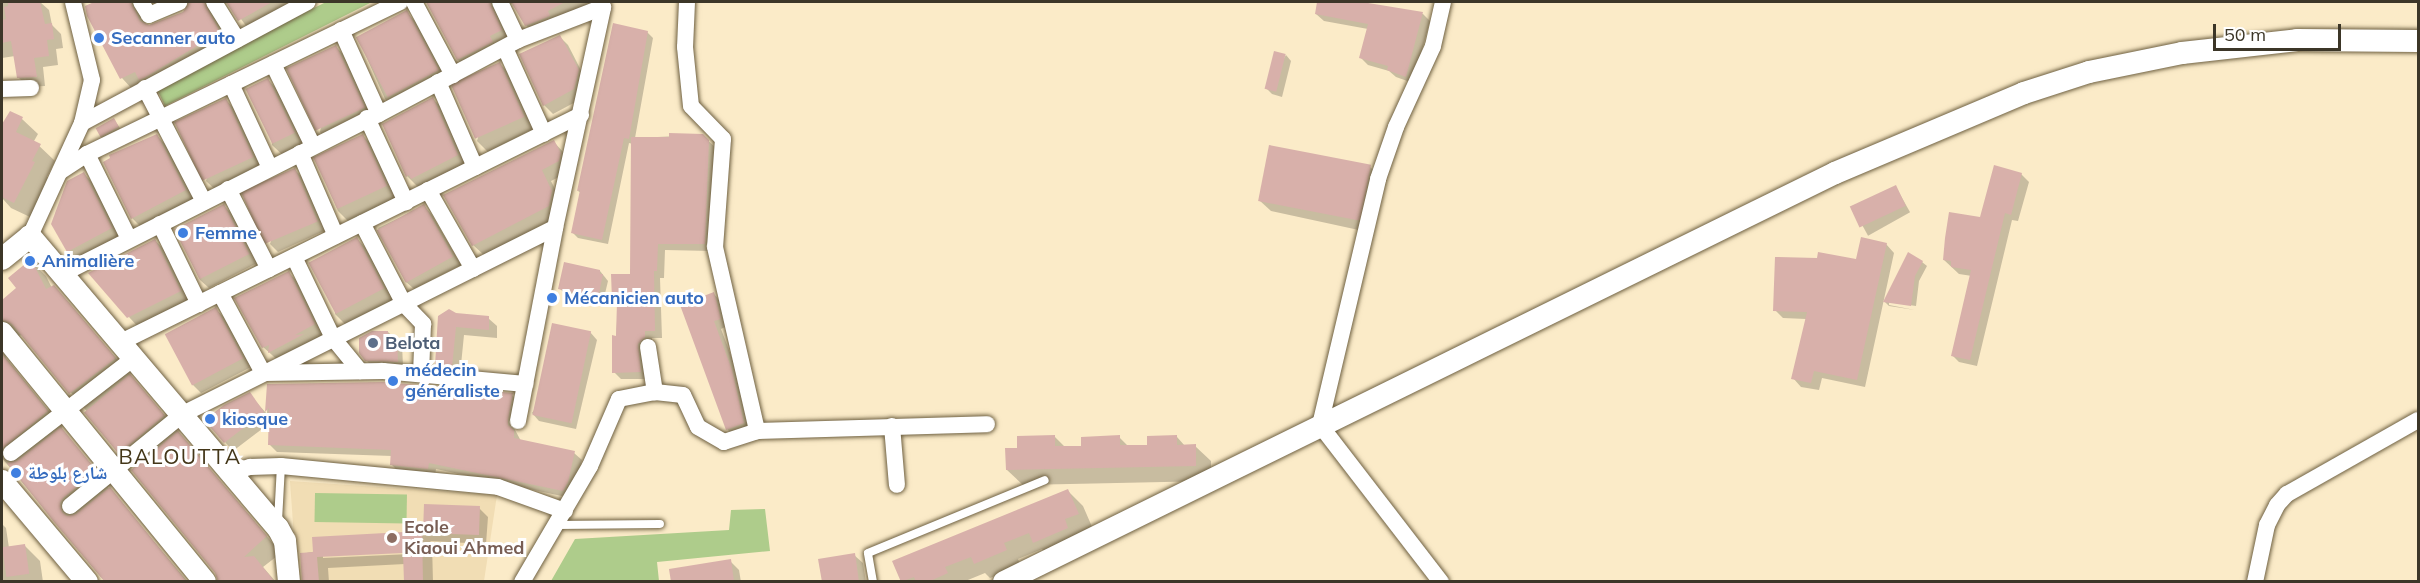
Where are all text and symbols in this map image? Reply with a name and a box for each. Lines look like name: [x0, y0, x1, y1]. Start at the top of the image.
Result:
scale bar: [2216, 12, 2344, 50]
text: 50 m: [2224, 23, 2266, 46]
place label: Secanner auto: [111, 27, 236, 49]
marker: Secanner auto: [92, 31, 106, 45]
place label: Femme: [195, 222, 257, 244]
marker: Femme: [176, 226, 190, 240]
place label: Animalière: [42, 250, 134, 272]
marker: Animalière: [23, 254, 37, 268]
place label: Mécanicien auto: [564, 287, 704, 309]
marker: Mécanicien auto: [545, 291, 559, 305]
place label: Belota: [385, 332, 441, 354]
marker: Belota: [366, 336, 380, 350]
place label: médecin généraliste: [405, 360, 500, 403]
marker: médecin généraliste: [386, 374, 400, 388]
place label: kiosque: [222, 408, 288, 430]
marker: kiosque: [203, 412, 217, 426]
district label: BALOUTTA: [118, 443, 242, 469]
place label: شارع بلوطة: [28, 462, 107, 484]
marker: شارع بلوطة: [9, 466, 23, 480]
place label: Ecole Kiaoui Ahmed: [404, 517, 524, 560]
marker: Ecole Kiaoui Ahmed: [385, 531, 399, 545]

